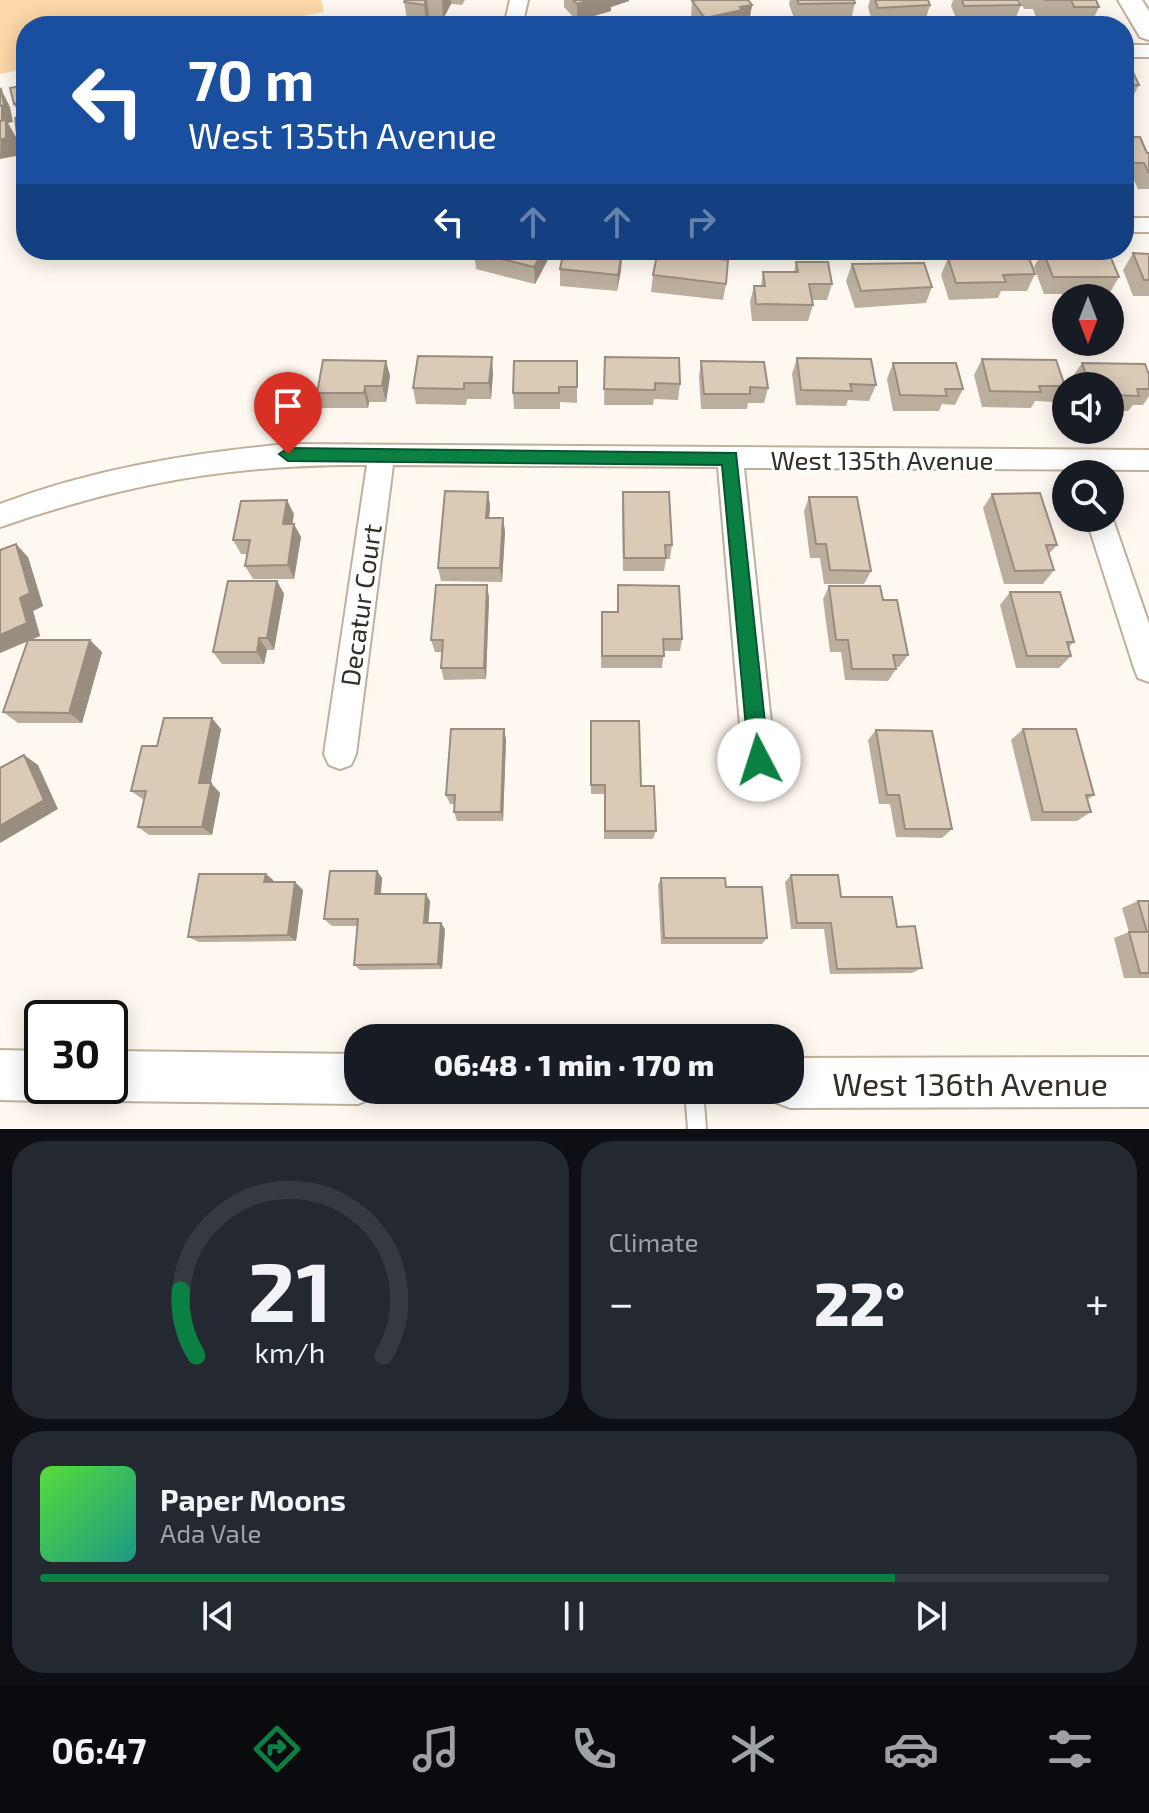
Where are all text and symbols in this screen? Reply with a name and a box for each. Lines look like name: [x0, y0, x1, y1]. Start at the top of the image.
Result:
text: 70 m: [188, 45, 314, 112]
icon: left: [56, 48, 160, 152]
text: West 135th Avenue: [188, 113, 497, 156]
icon: left: [427, 200, 471, 244]
icon: ahead: [511, 200, 555, 244]
icon: ahead: [595, 200, 639, 244]
icon: right: [679, 200, 723, 244]
north arrow: [1052, 284, 1124, 356]
map controls: [1052, 284, 1124, 532]
pin: [254, 372, 322, 454]
button: sound: [1052, 372, 1124, 444]
icon: arrive: [266, 384, 310, 428]
street label: West 135th Avenue: [770, 444, 994, 475]
button: search: [1052, 460, 1124, 532]
street label: Decatur Court: [333, 522, 387, 688]
position arrow: [717, 718, 801, 802]
speed limit sign: 30: [24, 1000, 128, 1104]
text: 06:48 · 1 min · 170 m: [434, 1046, 714, 1082]
street label: West 136th Avenue: [832, 1064, 1108, 1102]
text: Climate: [609, 1226, 698, 1257]
text: 21: [248, 1239, 332, 1339]
text: 22°: [814, 1266, 905, 1338]
text: −: [609, 1275, 634, 1328]
text: +: [1085, 1275, 1109, 1328]
text: km/h: [255, 1334, 326, 1369]
text: Paper Moons: [160, 1481, 346, 1517]
text: Ada Vale: [160, 1517, 262, 1548]
icon: previous: [196, 1594, 240, 1638]
icon: pause: [552, 1594, 596, 1638]
icon: next: [909, 1594, 953, 1638]
icon: directions: [249, 1721, 305, 1777]
icon: music: [408, 1721, 464, 1777]
icon: phone: [566, 1721, 622, 1777]
icon: climate: [725, 1721, 781, 1777]
icon: car: [883, 1721, 939, 1777]
icon: filters: [1042, 1721, 1098, 1777]
text: 06:47: [51, 1728, 146, 1771]

